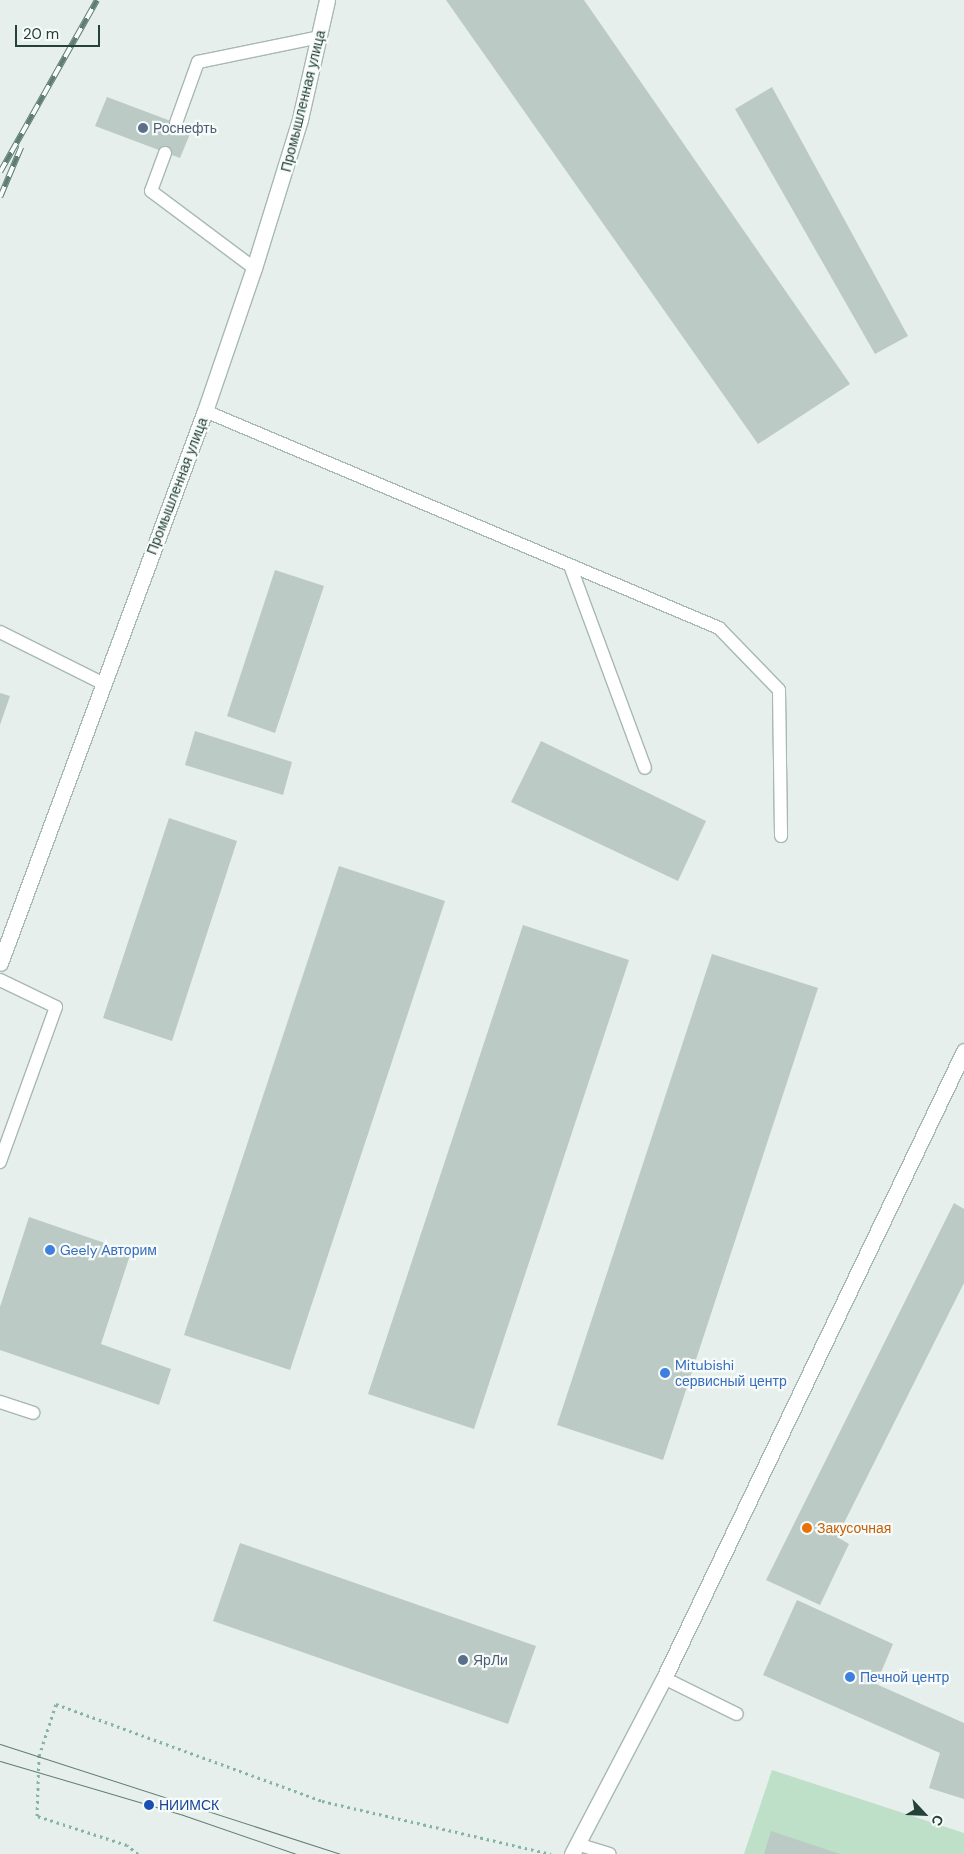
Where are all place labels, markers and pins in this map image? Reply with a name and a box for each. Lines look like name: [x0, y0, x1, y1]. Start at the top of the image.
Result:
place label: Роснефть: [153, 120, 217, 136]
marker: Роснефть: [137, 122, 149, 134]
place label: Geely Авторим: [60, 1242, 157, 1258]
marker: Geely Авторим: [44, 1244, 56, 1256]
place label: Mitubishi сервисный центр: [675, 1357, 787, 1390]
marker: Mitubishi сервисный центр: [659, 1367, 671, 1379]
place label: Закусочная: [817, 1520, 891, 1536]
marker: Закусочная: [801, 1522, 813, 1534]
place label: ЯрЛи: [473, 1652, 508, 1668]
marker: ЯрЛи: [457, 1654, 469, 1666]
place label: Печной центр: [860, 1669, 949, 1685]
marker: Печной центр: [844, 1671, 856, 1683]
place label: НИИМСК: [159, 1797, 219, 1813]
marker: НИИМСК: [143, 1799, 155, 1811]

